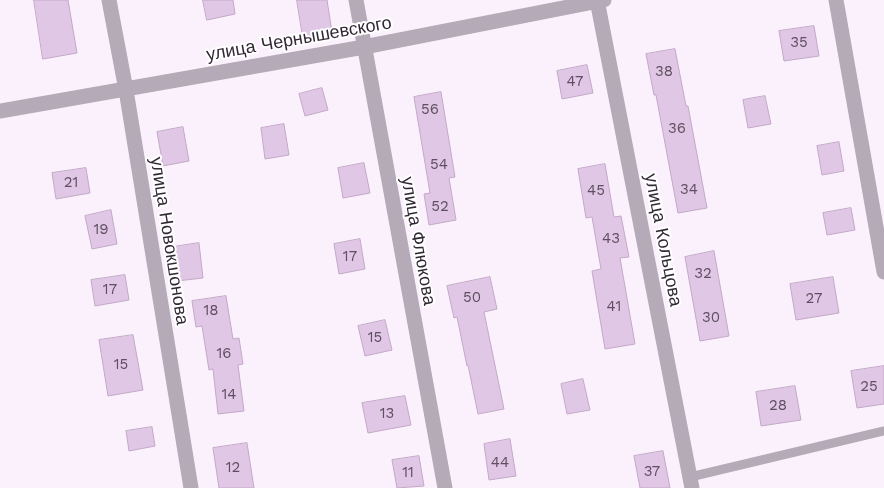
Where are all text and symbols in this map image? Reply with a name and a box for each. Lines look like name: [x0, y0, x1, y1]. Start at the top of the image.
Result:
street label: улица Чернышевского: [205, 12, 393, 66]
house number: 35: [790, 34, 808, 52]
house number: 38: [655, 63, 673, 81]
house number: 47: [567, 73, 583, 91]
house number: 56: [421, 101, 439, 119]
house number: 36: [668, 120, 686, 138]
street label: улица Новокшонова: [145, 156, 193, 326]
house number: 54: [430, 156, 448, 174]
street label: улица Кольцова: [640, 172, 686, 308]
house number: 21: [64, 174, 78, 192]
street label: улица Флюкова: [396, 175, 440, 307]
house number: 34: [680, 181, 698, 199]
house number: 45: [587, 182, 605, 200]
house number: 52: [431, 198, 449, 216]
house number: 19: [93, 221, 109, 239]
house number: 43: [602, 230, 620, 248]
house number: 17: [343, 248, 357, 266]
house number: 32: [694, 265, 712, 283]
house number: 17: [103, 281, 117, 299]
house number: 50: [463, 289, 481, 307]
house number: 27: [806, 290, 822, 308]
house number: 41: [607, 298, 621, 316]
house number: 18: [203, 302, 219, 320]
house number: 30: [702, 309, 720, 327]
house number: 15: [368, 329, 382, 347]
house number: 16: [217, 345, 231, 363]
house number: 15: [114, 356, 128, 374]
house number: 25: [860, 378, 878, 396]
house number: 14: [221, 386, 237, 404]
house number: 28: [769, 397, 787, 415]
house number: 13: [380, 405, 394, 423]
house number: 44: [491, 454, 509, 472]
house number: 12: [226, 459, 240, 477]
house number: 37: [644, 463, 660, 481]
house number: 11: [402, 464, 414, 482]

